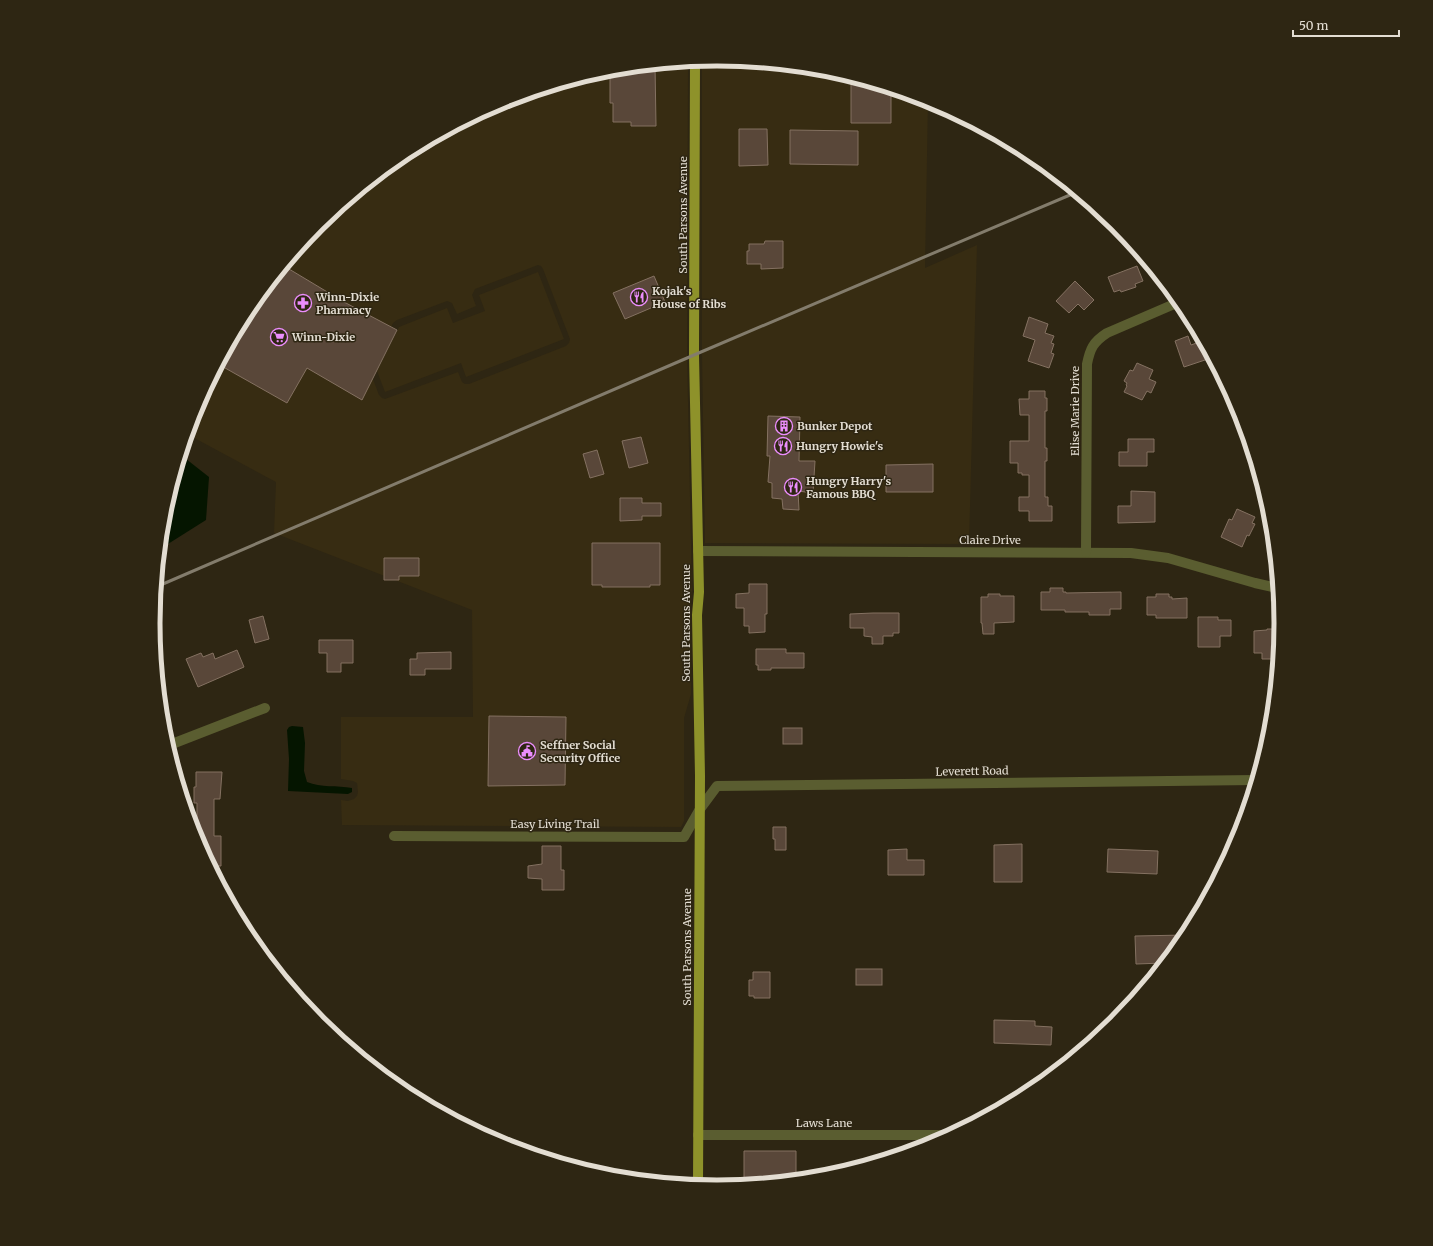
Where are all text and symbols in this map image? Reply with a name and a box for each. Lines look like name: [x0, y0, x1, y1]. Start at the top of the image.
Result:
scale bar: [1293, 12, 1399, 38]
text: 50 m: [1299, 18, 1328, 33]
street label: South Parsons Avenue: [676, 156, 690, 274]
place label: Kojak's House of Ribs: [652, 284, 727, 311]
restaurant icon: Kojak's House of Ribs: [629, 287, 649, 307]
place label: Winn-Dixie Pharmacy: [315, 290, 379, 317]
pharmacy icon: Winn-Dixie Pharmacy: [293, 293, 313, 313]
supermarket icon: Winn-Dixie: [269, 327, 289, 347]
place label: Winn-Dixie: [291, 330, 355, 344]
street label: Elise Marie Drive: [1068, 366, 1082, 456]
building icon: Bunker Depot: [774, 416, 794, 436]
place label: Bunker Depot: [797, 419, 873, 433]
restaurant icon: Hungry Howie's: [773, 436, 793, 456]
place label: Hungry Howie's: [796, 439, 883, 453]
place label: Hungry Harry's Famous BBQ: [806, 474, 891, 501]
restaurant icon: Hungry Harry's Famous BBQ: [783, 477, 803, 497]
street label: Claire Drive: [959, 533, 1021, 547]
street label: South Parsons Avenue: [679, 564, 693, 682]
place label: Seffner Social Security Office: [540, 738, 620, 765]
public building icon: Seffner Social Security Office: [517, 741, 537, 761]
street label: Leverett Road: [935, 763, 1009, 779]
street label: Easy Living Trail: [510, 817, 600, 831]
street label: South Parsons Avenue: [680, 888, 694, 1006]
street label: Laws Lane: [796, 1116, 852, 1130]

